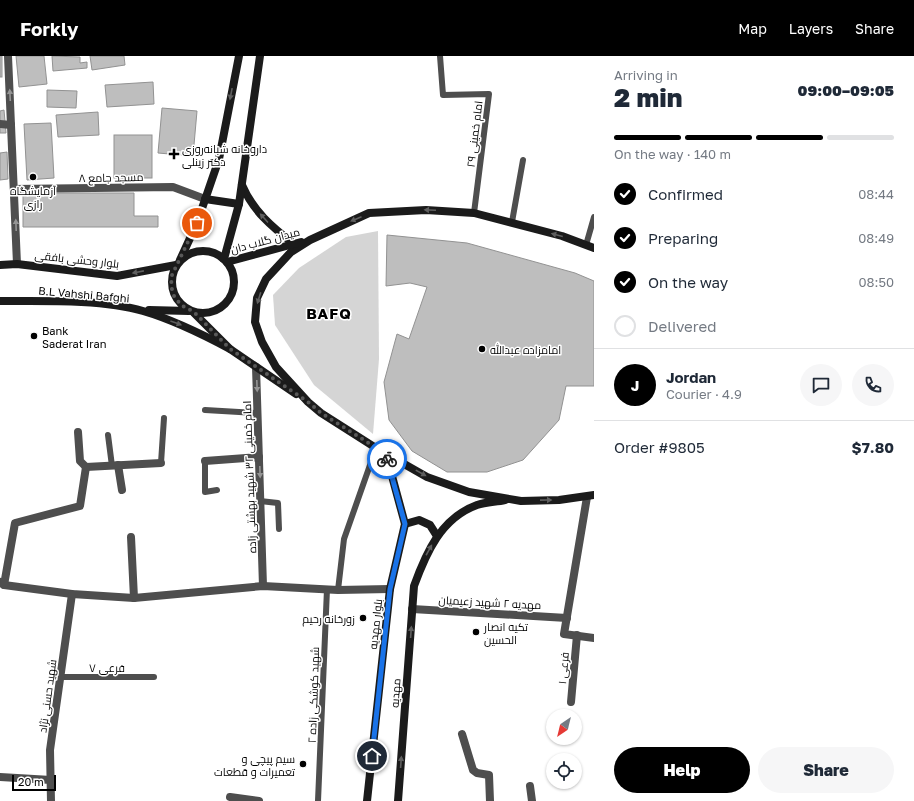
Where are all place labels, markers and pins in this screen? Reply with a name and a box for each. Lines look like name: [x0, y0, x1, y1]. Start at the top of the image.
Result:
place label: داروخانه شبانه‌روزی دکتر زینلی: [182, 142, 267, 169]
marker: داروخانه شبانه‌روزی دکتر زینلی: [169, 149, 179, 159]
marker: آزمایشگاه رازی: [28, 172, 38, 182]
place label: آزمایشگاه رازی: [10, 184, 56, 211]
pin: [180, 206, 214, 240]
place label: Bank Saderat Iran: [42, 324, 106, 350]
marker: Bank Saderat Iran: [29, 331, 39, 341]
place label: امامزاده عبدالله: [490, 342, 561, 357]
marker: امامزاده عبدالله: [477, 344, 487, 354]
place label: زورخانه رحیم: [302, 612, 355, 627]
marker: زورخانه رحیم: [358, 613, 368, 623]
place label: تکیه انصار الحسین: [483, 620, 528, 647]
marker: تکیه انصار الحسین: [471, 627, 481, 637]
pin: [355, 739, 389, 773]
place label: سیم پیچی و تعمیرات و قطعات: [214, 752, 295, 779]
marker: سیم پیچی و تعمیرات و قطعات: [298, 759, 308, 769]

